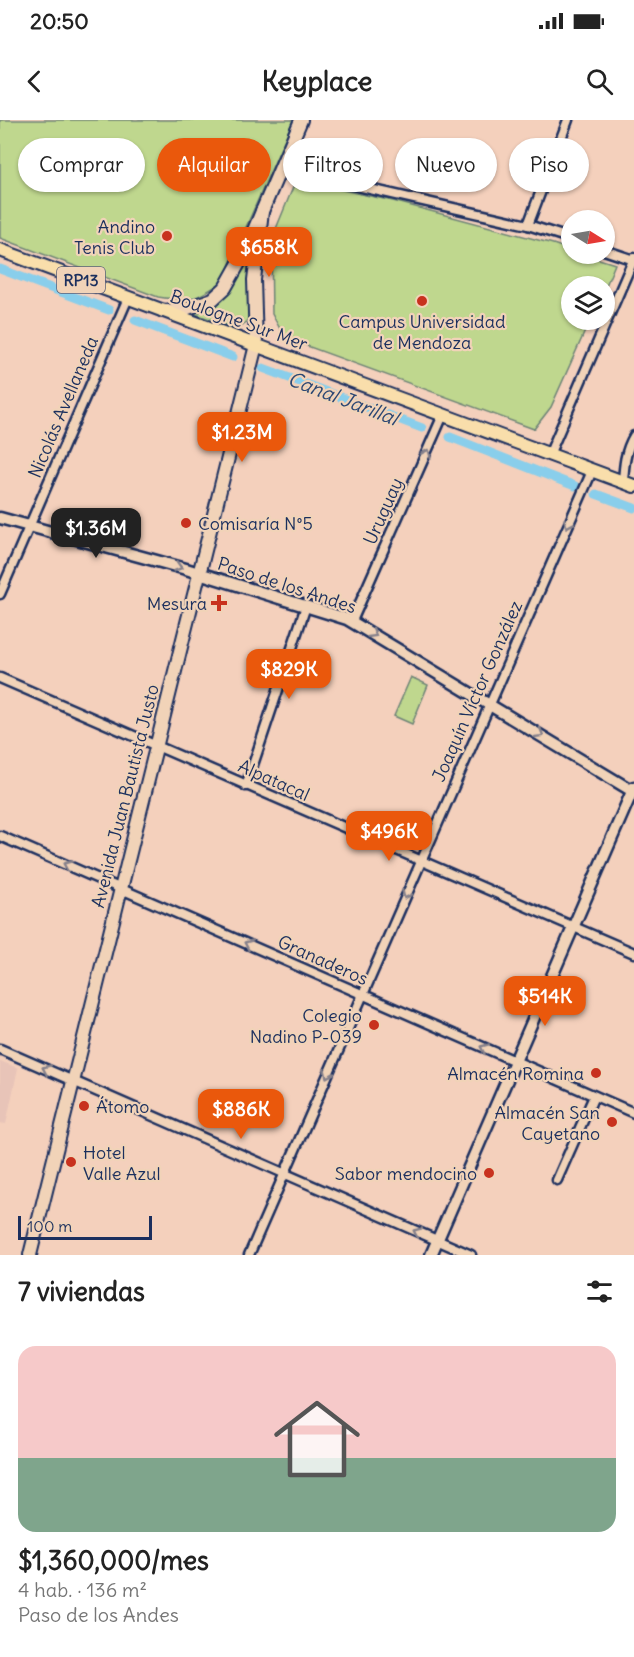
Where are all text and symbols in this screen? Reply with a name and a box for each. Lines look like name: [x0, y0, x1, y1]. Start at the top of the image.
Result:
text: 20:50: [30, 7, 89, 35]
text: Keyplace: [262, 64, 372, 98]
icon: back: [18, 65, 51, 98]
icon: search: [583, 65, 616, 98]
chip: Comprar: [18, 138, 145, 192]
chip: Alquilar: [157, 138, 271, 192]
chip: Filtros: [283, 138, 383, 192]
chip: Nuevo: [395, 138, 497, 192]
chip: Piso: [509, 138, 589, 192]
north arrow: [561, 210, 615, 264]
map controls: [561, 210, 615, 330]
place label: Andino Tenis Club: [74, 215, 155, 259]
pin: $658K: [227, 227, 311, 278]
marker: Andino Tenis Club: [160, 229, 174, 243]
text: $658K: [240, 234, 298, 259]
road number: RP13: [57, 267, 105, 293]
button: layers: [561, 276, 615, 330]
street label: Boulogne Sur Mer: [167, 284, 312, 356]
marker: Campus Universidad de Mendoza: [415, 294, 429, 308]
place label: Campus Universidad de Mendoza: [339, 310, 506, 354]
street label: Nicolás Avellaneda: [23, 333, 103, 481]
water label: Canal Jarillal: [285, 366, 404, 431]
pin: $1.23M: [193, 412, 291, 463]
text: $1.23M: [211, 419, 273, 444]
one-way arrow: [419, 448, 431, 459]
street label: Uruguay: [358, 474, 408, 548]
pin: $1.36M: [47, 508, 145, 559]
place label: Comisaría N°5: [198, 512, 313, 535]
text: $1.36M: [65, 515, 127, 540]
marker: Comisaría N°5: [179, 516, 193, 530]
one-way arrow: [563, 518, 575, 529]
street label: Paso de los Andes: [215, 552, 359, 618]
one-way arrow: [172, 560, 183, 572]
place label: Mesura: [147, 592, 207, 615]
marker: Mesura: [212, 596, 226, 610]
street label: Joaquín Víctor González: [427, 597, 527, 785]
one-way arrow: [367, 626, 377, 638]
pin: $829K: [247, 649, 331, 700]
text: $829K: [260, 656, 318, 681]
street label: Avenida Juan Bautista Justo: [86, 682, 164, 910]
one-way arrow: [534, 727, 544, 739]
street label: Alpatacal: [235, 754, 313, 806]
pin: $496K: [347, 811, 431, 862]
text: $496K: [360, 818, 418, 843]
one-way arrow: [63, 861, 74, 873]
one-way arrow: [401, 889, 413, 900]
street label: Granaderos: [274, 930, 372, 990]
one-way arrow: [243, 940, 254, 952]
pin: $514K: [503, 976, 587, 1027]
text: $514K: [518, 983, 572, 1008]
place label: Colegio Nadino P-039: [250, 1004, 362, 1048]
marker: Colegio Nadino P-039: [367, 1018, 381, 1032]
one-way arrow: [479, 1043, 490, 1055]
place label: Almacén Romina: [447, 1062, 584, 1085]
one-way arrow: [42, 1064, 53, 1076]
marker: Almacén Romina: [589, 1066, 603, 1080]
one-way arrow: [323, 1068, 335, 1079]
pin: $886K: [199, 1089, 283, 1140]
place label: Átomo: [96, 1095, 149, 1118]
text: $886K: [212, 1096, 270, 1121]
marker: Átomo: [77, 1099, 91, 1113]
place label: Almacén San Cayetano: [494, 1101, 600, 1145]
marker: Almacén San Cayetano: [605, 1115, 619, 1129]
place label: Hotel Valle Azul: [83, 1141, 161, 1185]
marker: Hotel Valle Azul: [64, 1155, 78, 1169]
place label: Sabor mendocino: [335, 1162, 477, 1185]
marker: Sabor mendocino: [482, 1166, 496, 1180]
scale bar: [18, 1213, 152, 1240]
text: 100 m: [27, 1216, 72, 1236]
one-way arrow: [412, 1227, 423, 1239]
text: 7 viviendas: [18, 1275, 145, 1308]
icon: filters: [583, 1275, 616, 1308]
icon: home: [263, 1385, 371, 1493]
text: $1,360,000/mes: [18, 1544, 209, 1577]
text: 4 hab. · 136 m²: [18, 1577, 147, 1602]
text: Paso de los Andes: [18, 1602, 179, 1627]

